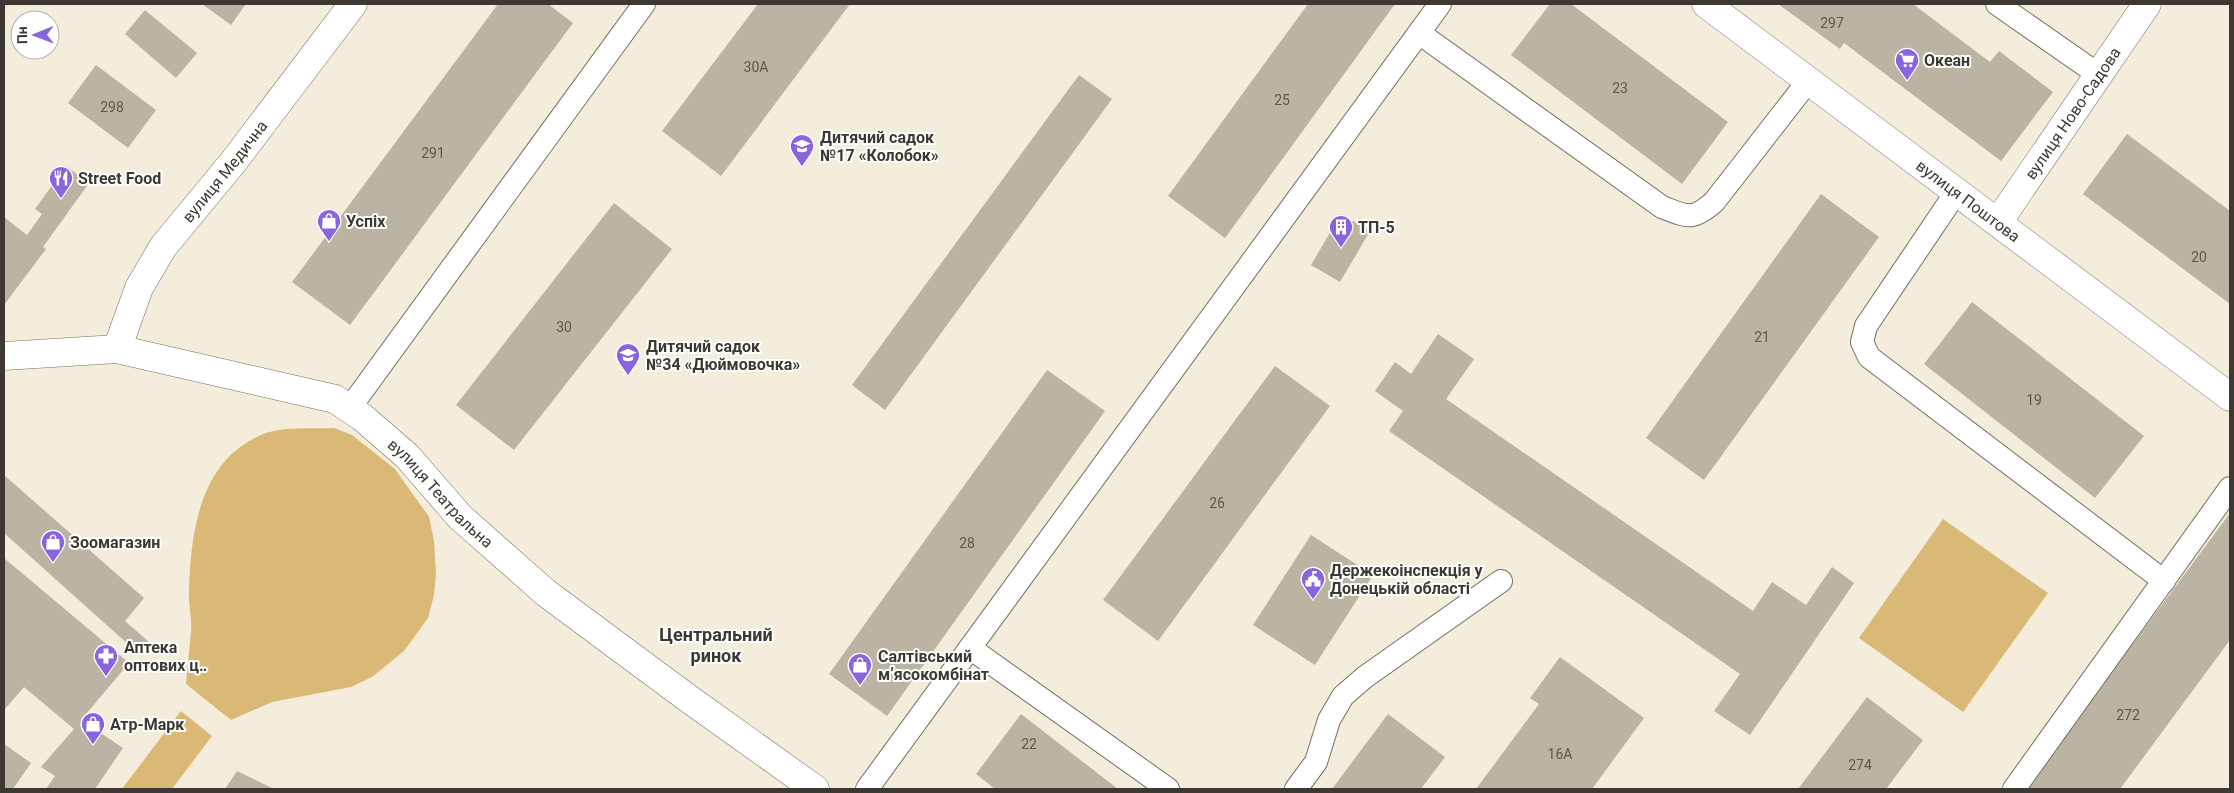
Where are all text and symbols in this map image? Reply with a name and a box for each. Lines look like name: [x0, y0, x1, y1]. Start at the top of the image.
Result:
north arrow: [10, 10, 60, 60]
house number: 297: [1820, 15, 1844, 31]
text: Пн: [14, 26, 30, 44]
street label: вулиця Ново-Садова: [2021, 43, 2124, 183]
supermarket icon: Океан: [1894, 47, 1920, 81]
place label: Океан: [1924, 51, 1970, 70]
house number: 30А: [744, 59, 768, 75]
house number: 23: [1612, 80, 1628, 96]
house number: 25: [1274, 92, 1290, 108]
house number: 298: [100, 99, 124, 115]
street label: вулиця Медична: [178, 116, 271, 226]
place label: Дитячий садок №17 «Колобок»: [820, 128, 939, 165]
school or university icon: Дитячий садок №17 «Колобок»: [789, 133, 815, 167]
house number: 291: [421, 145, 445, 161]
street label: вулиця Поштова: [1913, 156, 2024, 246]
restaurant icon: Street Food: [48, 165, 74, 199]
place label: Street Food: [78, 169, 161, 188]
shop icon: Успіх: [316, 208, 342, 242]
place label: Успіх: [346, 212, 386, 231]
building icon: ТП-5: [1328, 214, 1354, 248]
place label: ТП-5: [1358, 218, 1395, 237]
house number: 20: [2191, 249, 2207, 265]
house number: 30: [556, 319, 572, 335]
house number: 21: [1754, 329, 1770, 345]
place label: Дитячий садок №34 «Дюймовочка»: [646, 337, 800, 374]
school or university icon: Дитячий садок №34 «Дюймовочка»: [615, 342, 641, 376]
house number: 19: [2026, 392, 2042, 408]
street label: вулиця Театральна: [384, 435, 497, 551]
house number: 26: [1209, 495, 1225, 511]
shop icon: Зоомагазин: [40, 529, 66, 563]
place label: Зоомагазин: [70, 533, 160, 552]
house number: 28: [959, 535, 975, 551]
place label: Держекоінспекція у Донецькій області: [1330, 561, 1484, 598]
public building icon: Держекоінспекція у Донецькій області: [1300, 566, 1326, 600]
district label: Центральний ринок: [659, 624, 773, 666]
place label: Аптека оптових ц‥: [124, 638, 207, 675]
pharmacy icon: Аптека оптових ц‥: [93, 643, 119, 677]
place label: Салтівський мʼясокомбінат: [878, 647, 989, 684]
shop icon: Салтівський мʼясокомбінат: [847, 652, 873, 686]
house number: 272: [2116, 707, 2140, 723]
shop icon: Атр-Марк: [80, 711, 106, 745]
place label: Атр-Марк: [110, 715, 185, 734]
house number: 22: [1021, 736, 1037, 752]
house number: 16А: [1548, 746, 1572, 762]
house number: 274: [1848, 757, 1872, 773]

